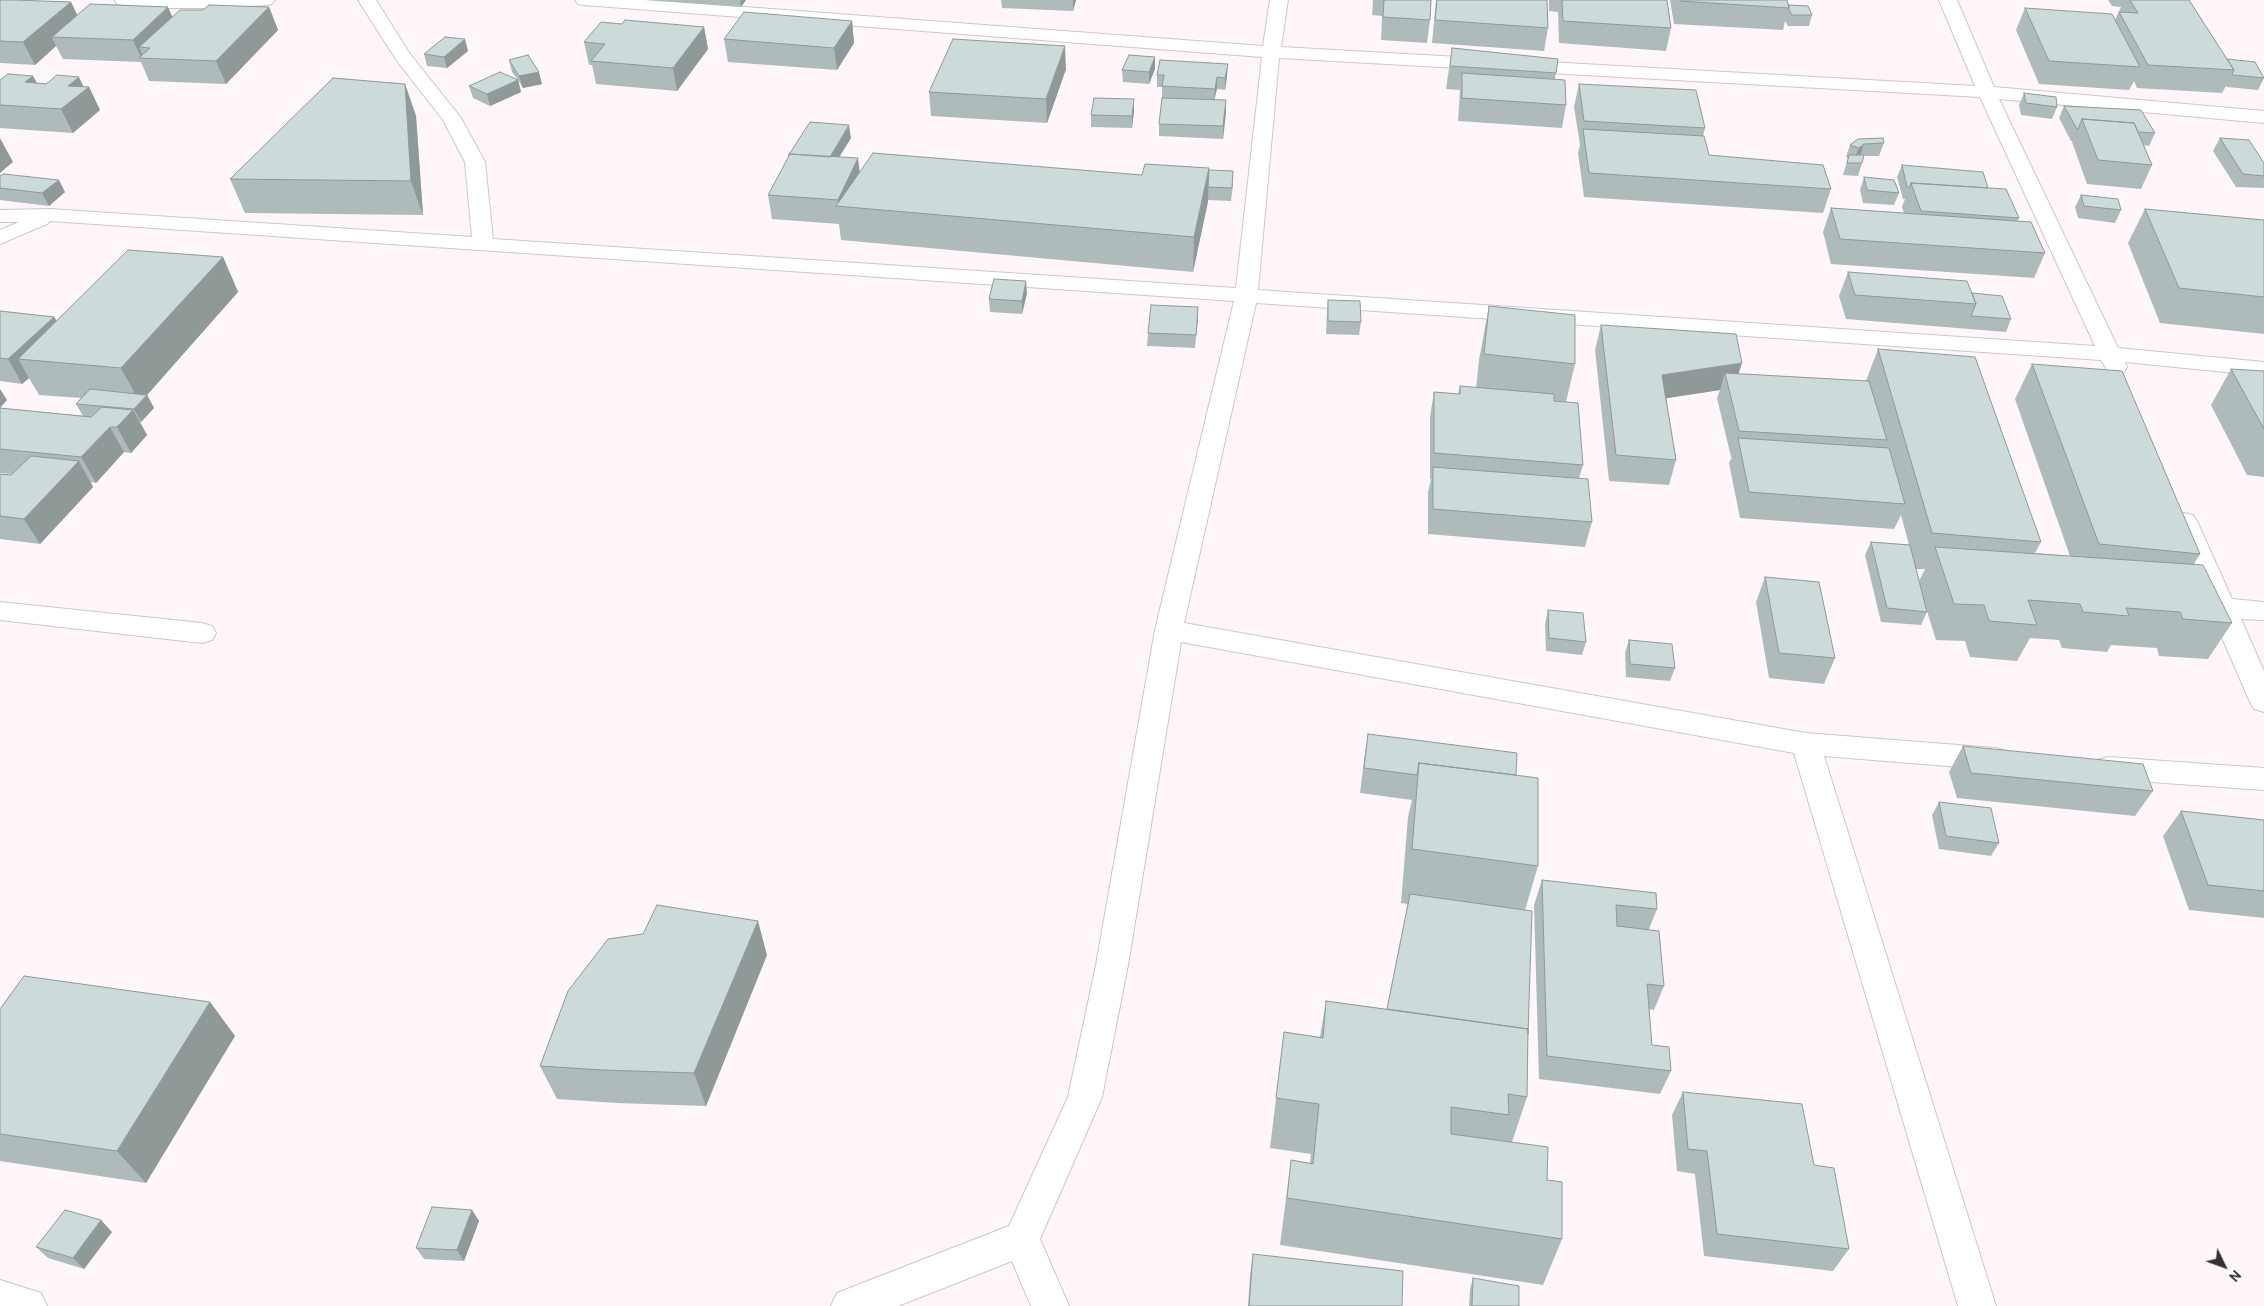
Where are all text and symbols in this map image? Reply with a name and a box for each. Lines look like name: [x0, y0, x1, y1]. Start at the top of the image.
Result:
north arrow: [2199, 1241, 2249, 1291]
text: N: [2225, 1266, 2245, 1286]

